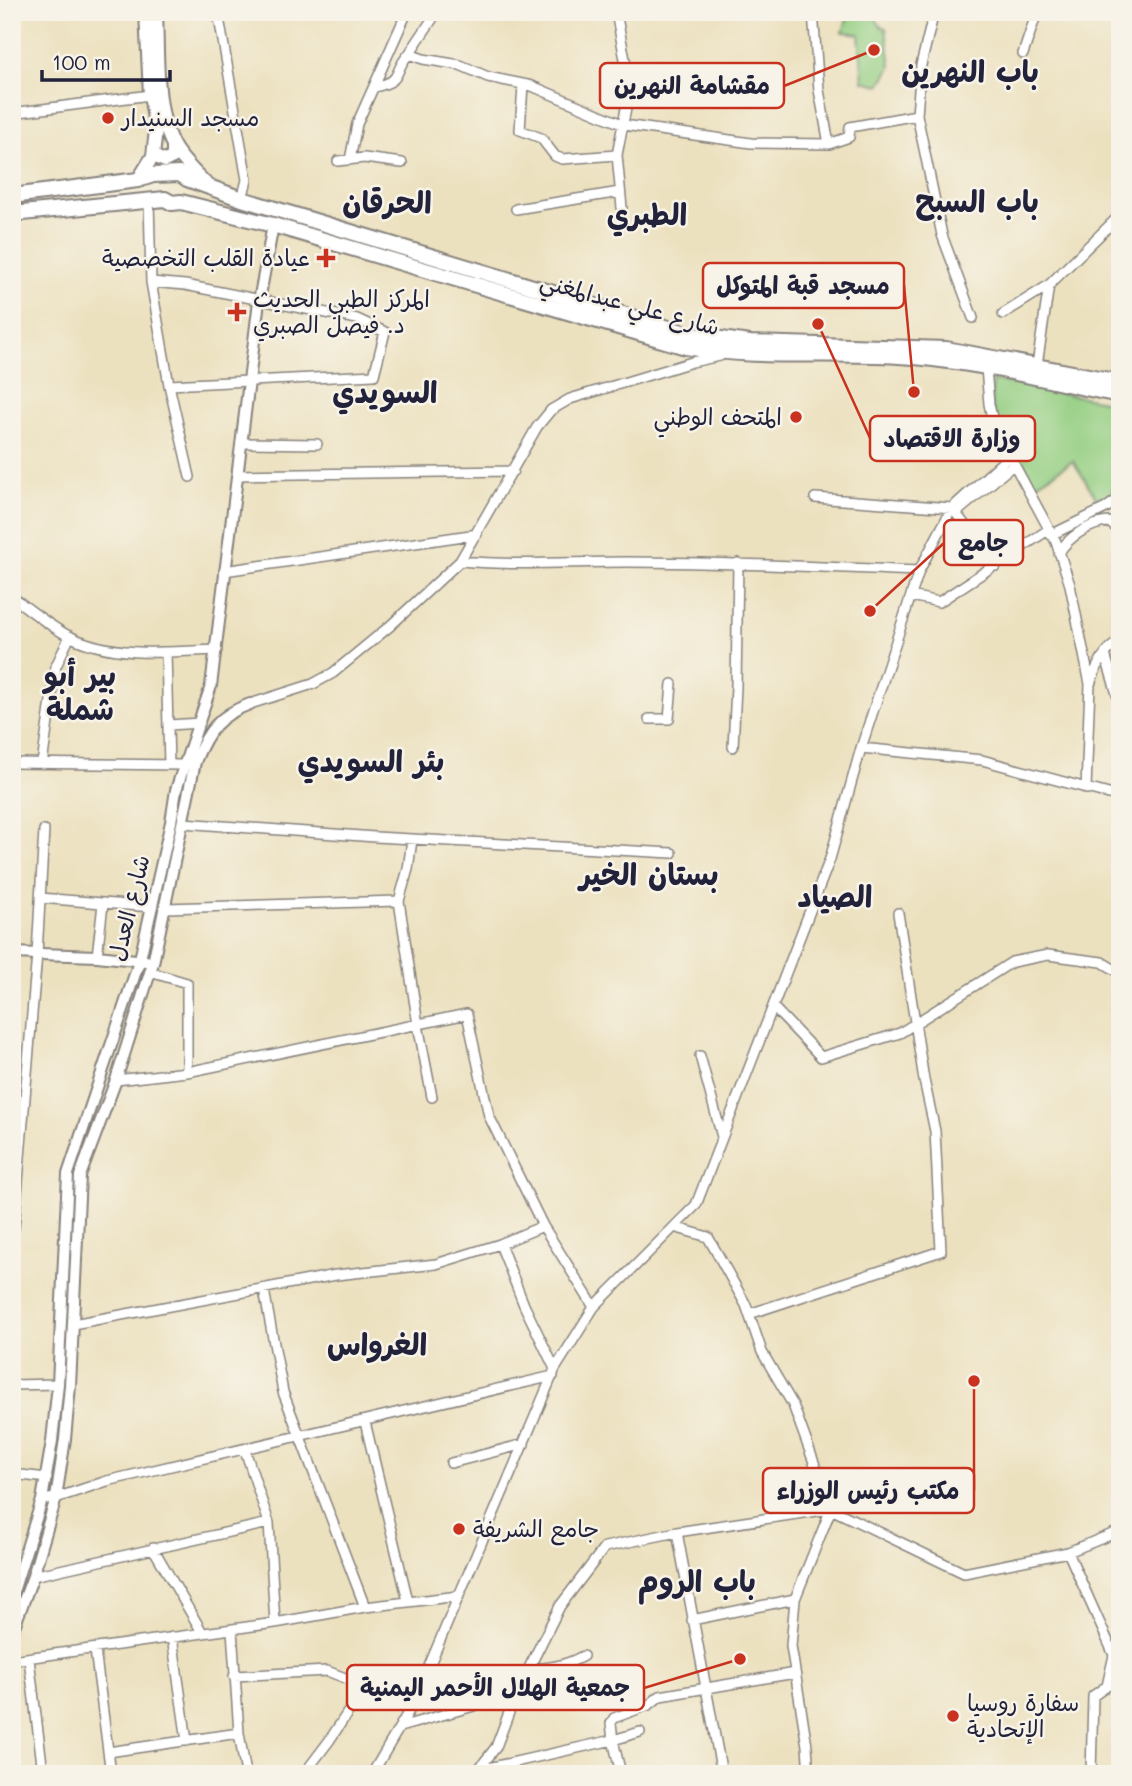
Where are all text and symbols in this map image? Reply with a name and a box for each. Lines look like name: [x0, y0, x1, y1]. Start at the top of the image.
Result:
scale bar: [42, 38, 170, 82]
text: 100 m: [52, 48, 111, 75]
district label: باب النهرين: [901, 50, 1039, 90]
callout: مقشامة النهرين: [600, 63, 784, 108]
text: مقشامة النهرين: [614, 69, 770, 100]
place label: مسجد السنيدار: [120, 102, 259, 132]
marker: مسجد السنيدار: [100, 110, 116, 126]
district label: باب السبح: [915, 180, 1039, 221]
district label: الحرقان: [342, 181, 432, 221]
district label: الطبري: [607, 193, 687, 237]
place label: عيادة القلب التخصصية: [102, 242, 310, 272]
marker: عيادة القلب التخصصية: [316, 248, 336, 268]
callout: مسجد قبة المتوكل: [703, 263, 904, 308]
street label: شارع علي عبدالمغني: [535, 265, 723, 348]
text: مسجد قبة المتوكل: [716, 269, 890, 301]
place label: المركز الطبي الحديث د. فيصل الصبري: [253, 283, 430, 342]
marker: المركز الطبي الحديث د. فيصل الصبري: [227, 302, 247, 322]
district label: السويدي: [332, 371, 438, 415]
place label: المتحف الوطني: [653, 401, 782, 438]
marker: المتحف الوطني: [788, 409, 804, 425]
callout: وزارة الاقتصاد: [870, 416, 1035, 461]
text: وزارة الاقتصاد: [883, 422, 1021, 453]
callout: جامع: [944, 520, 1023, 565]
text: جامع: [957, 526, 1009, 560]
district label: بير أبو شملة: [42, 654, 116, 728]
district label: بئر السويدي: [298, 740, 444, 784]
street label: شارع العدل: [100, 851, 158, 965]
district label: بستان الخير: [576, 853, 719, 893]
district label: الصياد: [797, 875, 873, 915]
district label: الغرواس: [327, 1323, 427, 1363]
callout: مكتب رئيس الوزراء: [763, 1468, 974, 1513]
text: مكتب رئيس الوزراء: [777, 1474, 959, 1507]
place label: جامع الشريفة: [473, 1513, 599, 1546]
marker: جامع الشريفة: [451, 1521, 467, 1537]
district label: باب الروم: [638, 1560, 756, 1605]
callout: جمعية الهلال الأحمر اليمنية: [347, 1665, 644, 1710]
text: جمعية الهلال الأحمر اليمنية: [360, 1671, 630, 1702]
place label: سفارة روسيا الإتحادية: [967, 1687, 1079, 1744]
marker: سفارة روسيا الإتحادية: [945, 1708, 961, 1724]

